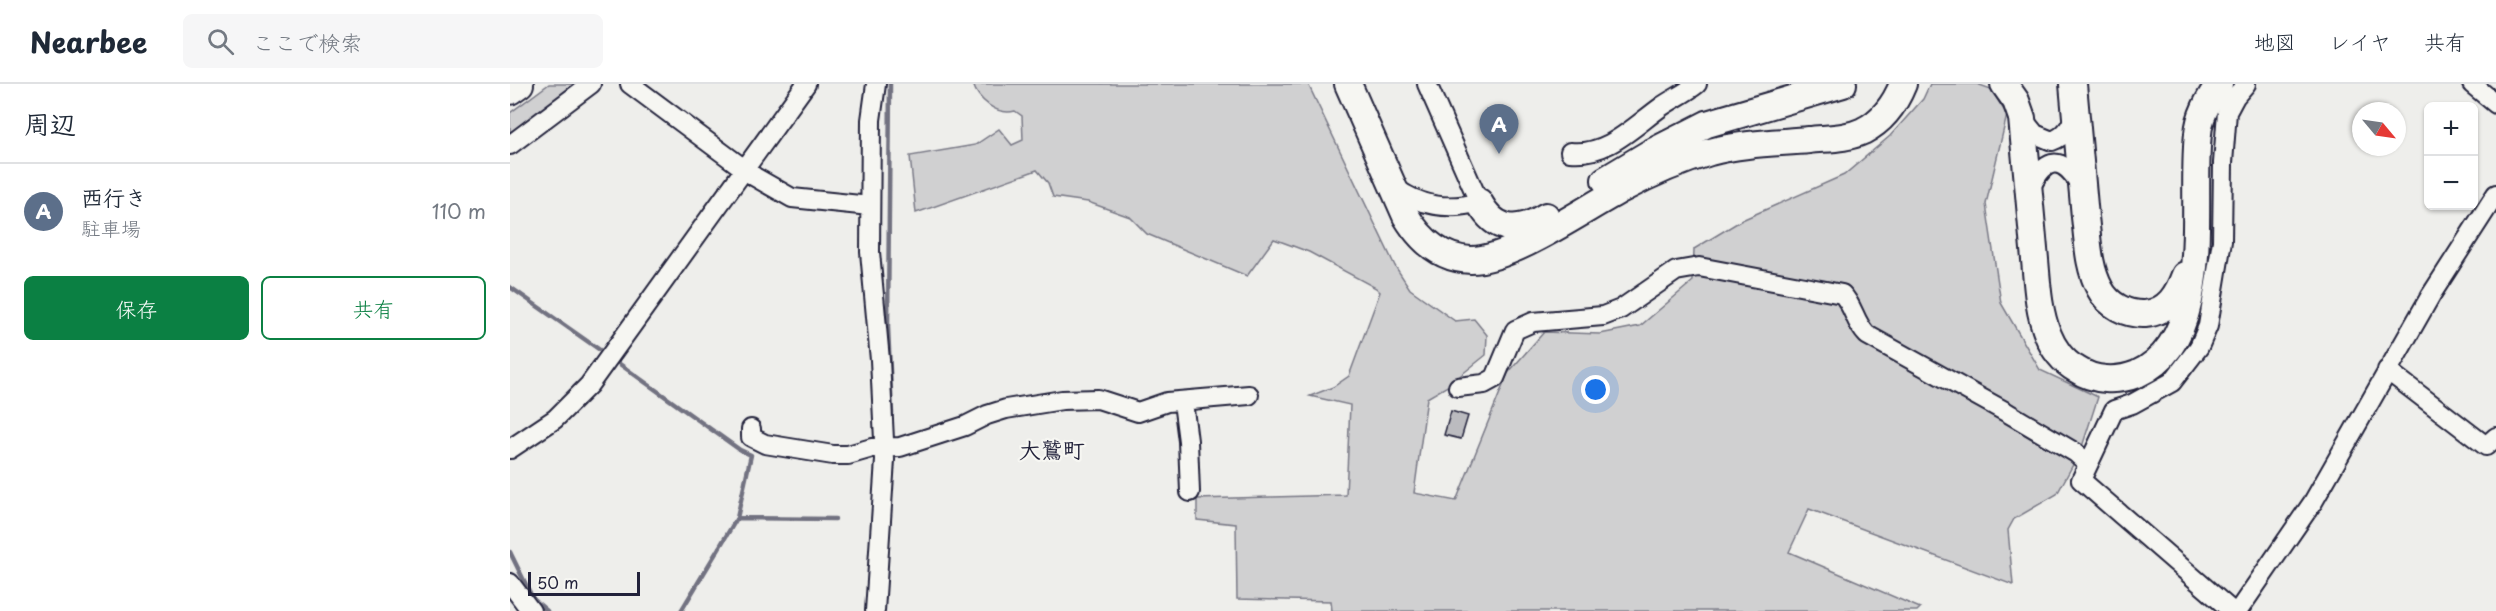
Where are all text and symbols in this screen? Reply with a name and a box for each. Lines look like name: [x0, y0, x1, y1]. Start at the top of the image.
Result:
search box: [183, 14, 603, 68]
text: Nearbee: [30, 20, 147, 63]
icon: search: [204, 25, 237, 58]
text: ここで検索: [252, 25, 362, 58]
text: 地図: [2254, 25, 2296, 57]
text: レイヤ: [2329, 25, 2391, 57]
text: 共有: [2424, 25, 2466, 57]
north arrow: [2352, 102, 2406, 156]
map controls: [2424, 102, 2478, 210]
button: +: [2424, 102, 2478, 156]
text: 周辺: [24, 104, 76, 143]
pin: A: [1480, 104, 1518, 154]
button: −: [2424, 156, 2478, 210]
text: 西行き: [81, 180, 147, 213]
text: A: [36, 196, 51, 226]
text: 110 m: [432, 196, 486, 226]
text: 駐車場: [81, 213, 141, 243]
button: 保存: [24, 276, 249, 340]
button: 共有: [261, 276, 486, 340]
your location: [1581, 375, 1610, 404]
district label: 大鷲町: [1019, 432, 1085, 465]
scale bar: [528, 569, 640, 596]
text: 50 m: [537, 570, 578, 594]

